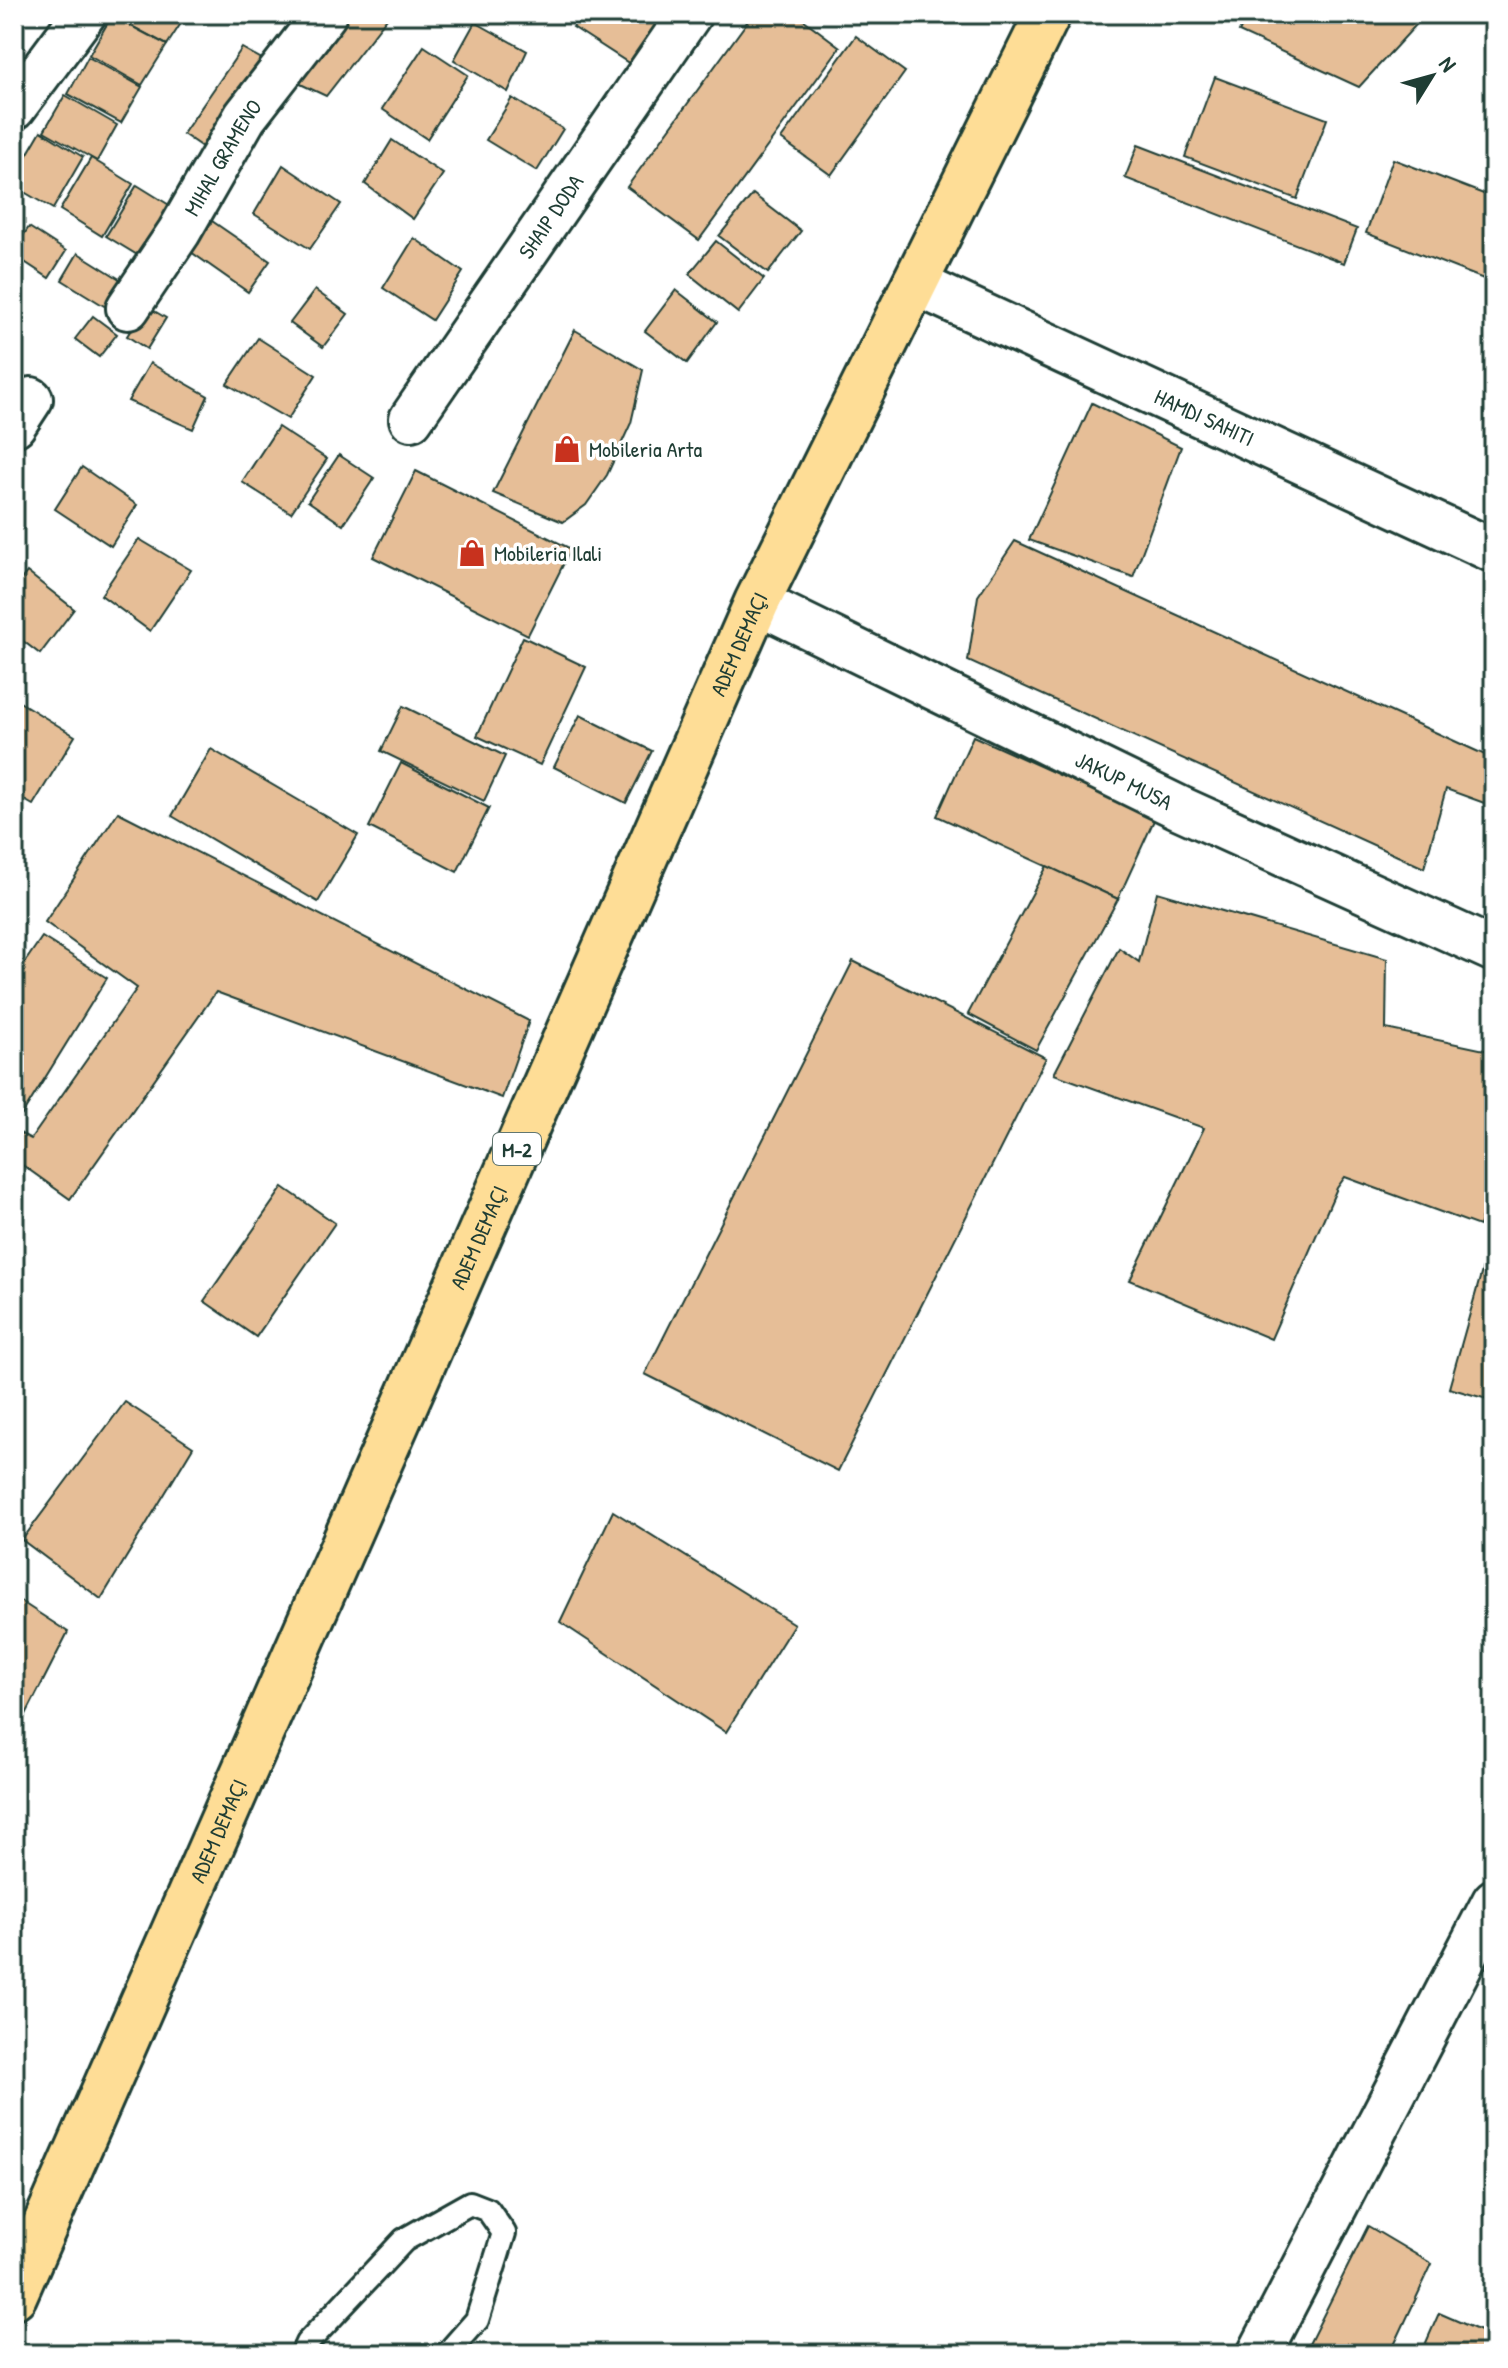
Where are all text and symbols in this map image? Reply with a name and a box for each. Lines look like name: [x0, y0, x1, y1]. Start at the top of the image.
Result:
north arrow: [1392, 36, 1472, 116]
text: N: [1432, 50, 1464, 78]
street label: MIHAL GRAMENO: [177, 93, 269, 221]
street label: SHAIP DODA: [511, 168, 590, 264]
street label: HAMDI SAHITI: [1150, 381, 1259, 453]
shop icon: Mobileria Arta: [552, 434, 582, 464]
place label: Mobileria Arta: [589, 434, 702, 464]
shop icon: Mobileria Ilali: [457, 538, 487, 568]
place label: Mobileria Ilali: [494, 538, 602, 568]
street label: ADEM DEMAÇI: [703, 587, 775, 700]
street label: JAKUP MUSA: [1070, 744, 1177, 817]
road number: M-2: [493, 1133, 541, 1165]
street label: ADEM DEMAÇI: [442, 1181, 514, 1294]
street label: ADEM DEMAÇI: [182, 1774, 254, 1887]

